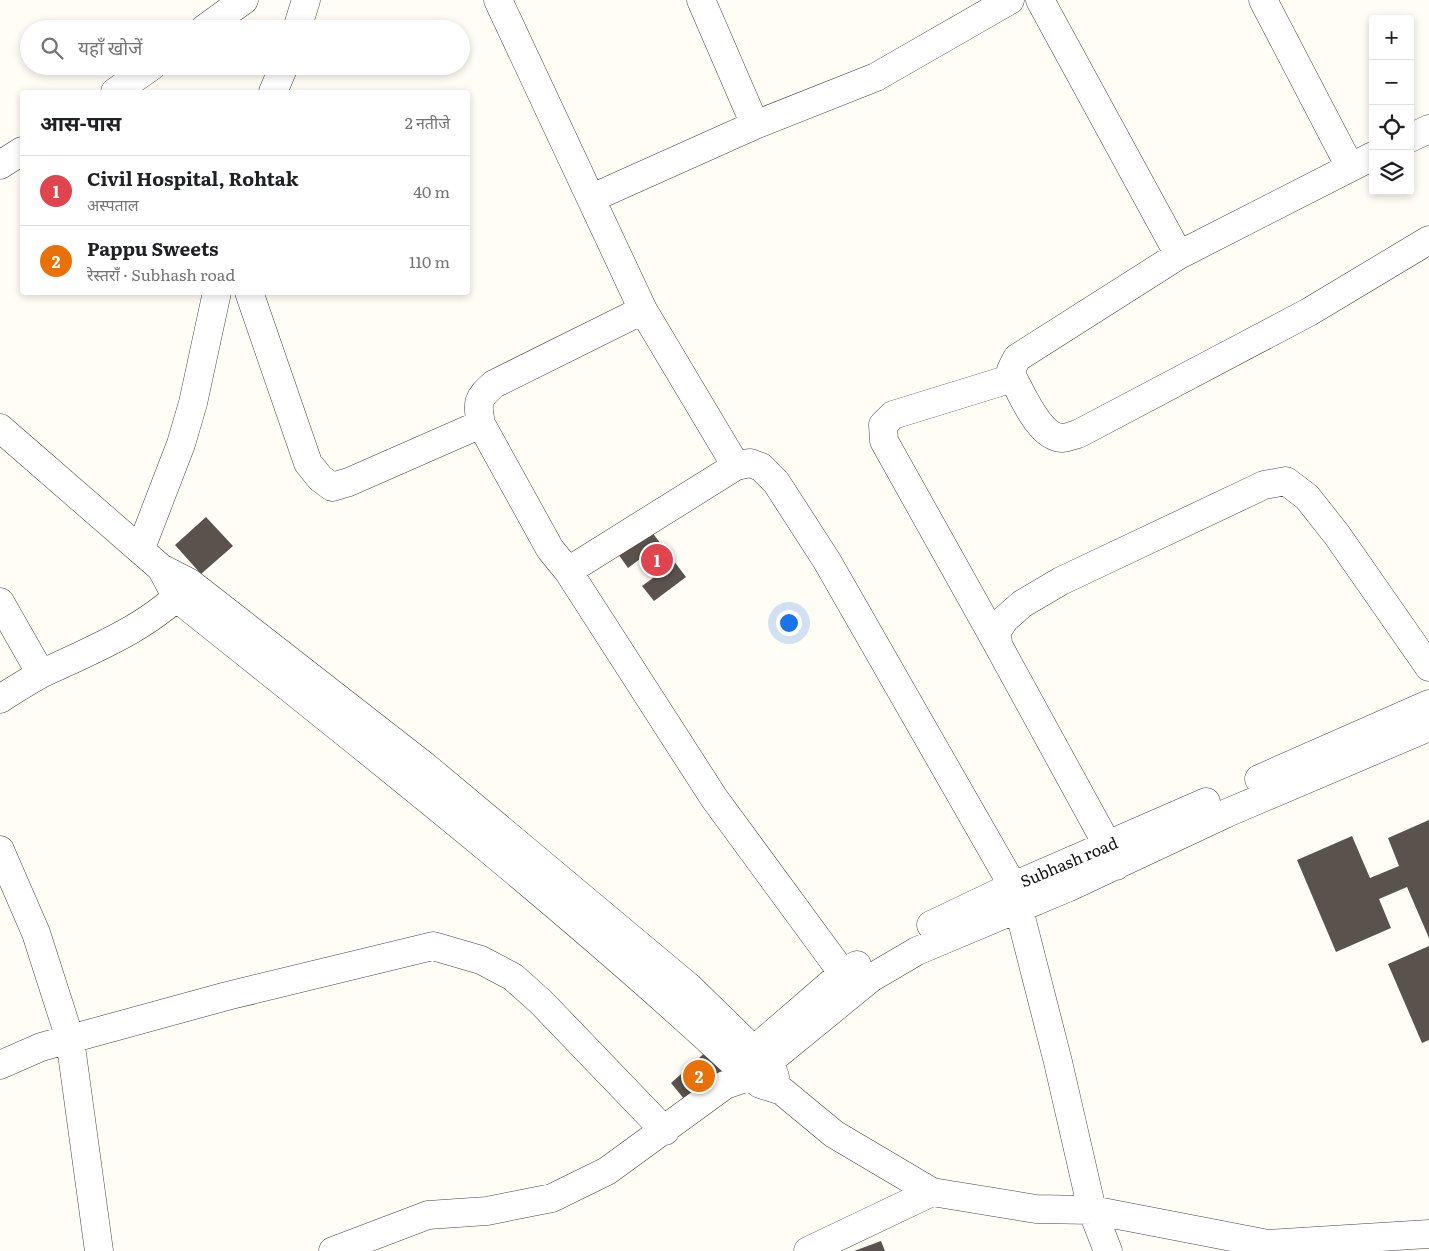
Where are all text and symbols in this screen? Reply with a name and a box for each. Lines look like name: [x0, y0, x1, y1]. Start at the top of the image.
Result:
map controls: [1369, 15, 1414, 195]
button: +: [1369, 15, 1414, 60]
search box: [20, 20, 470, 75]
text: यहाँ खोजें: [78, 33, 142, 61]
icon: search: [38, 34, 66, 62]
button: −: [1369, 60, 1414, 105]
button: locate: [1369, 105, 1414, 150]
text: आस-पास: [40, 106, 121, 137]
text: 2 नतीजे: [405, 110, 450, 134]
button: layers: [1369, 150, 1414, 195]
text: Civil Hospital, Rohtak: [87, 164, 299, 192]
text: 1: [53, 179, 59, 203]
text: 40 m: [413, 179, 450, 203]
text: अस्पताल: [87, 192, 139, 216]
text: Pappu Sweets: [87, 234, 218, 262]
text: 2: [52, 249, 60, 273]
text: 110 m: [409, 249, 450, 273]
text: रेस्तराँ · Subhash road: [87, 262, 235, 286]
pin: 1: [641, 541, 673, 579]
your location: [776, 610, 802, 636]
street label: Subhash road: [1016, 830, 1121, 892]
pin: 2: [683, 1057, 715, 1095]

